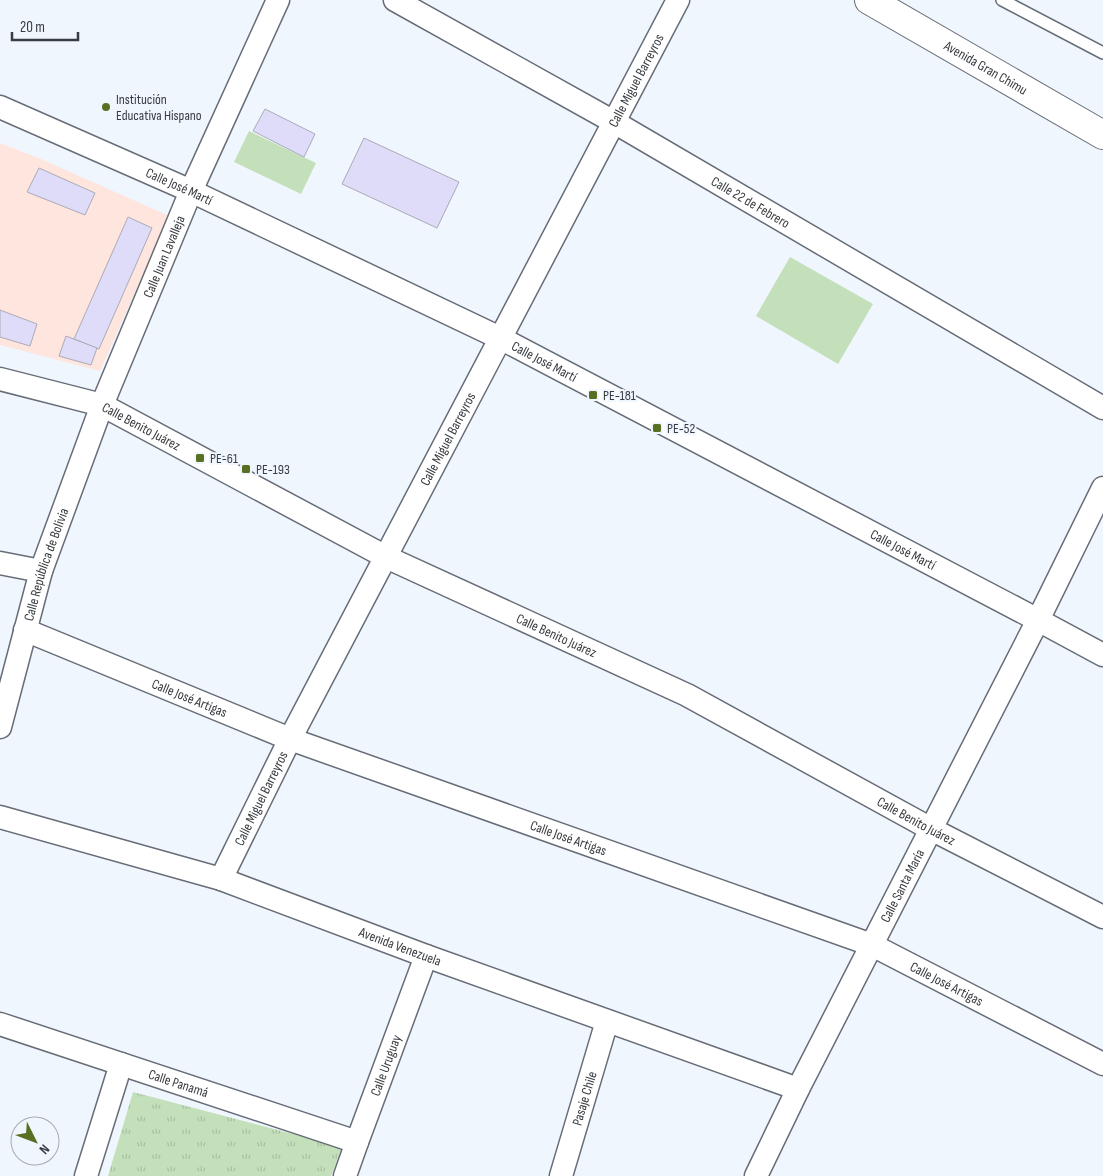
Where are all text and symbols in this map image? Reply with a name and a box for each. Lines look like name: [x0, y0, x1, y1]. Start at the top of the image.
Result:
scale bar: [12, 10, 79, 42]
text: 20 m: [20, 18, 45, 37]
street label: Calle Miguel Barreyros: [605, 31, 668, 130]
street label: Avenida Gran Chimu: [940, 37, 1031, 99]
place label: Institución Educativa Hispano: [116, 91, 202, 124]
marker: Institución Educativa Hispano: [100, 101, 112, 113]
street label: Calle José Martí: [143, 164, 216, 209]
street label: Calle 22 de Febrero: [708, 173, 793, 232]
street label: Calle Juan Lavalleja: [140, 213, 189, 300]
street label: Calle José Martí: [509, 338, 580, 386]
place label: PE-181: [603, 387, 636, 404]
marker: PE-181: [587, 389, 599, 401]
street label: Calle Miguel Barreyros: [417, 390, 479, 489]
street label: Calle Benito Juárez: [99, 399, 183, 454]
place label: PE-52: [667, 420, 695, 437]
marker: PE-52: [651, 422, 663, 434]
place label: PE-61: [210, 450, 238, 467]
marker: PE-61: [194, 452, 206, 464]
place label: PE-193: [256, 461, 290, 478]
marker: PE-193: [240, 463, 252, 475]
street label: Calle República de Bolivia: [20, 506, 72, 623]
street label: Calle José Martí: [867, 526, 939, 574]
street label: Calle Benito Juárez: [514, 610, 599, 661]
street label: Calle José Artigas: [149, 675, 230, 721]
street label: Calle Miguel Barreyros: [231, 749, 292, 848]
street label: Calle Benito Juárez: [874, 793, 958, 849]
street label: Calle José Artigas: [528, 817, 609, 859]
street label: Calle Santa María: [877, 846, 928, 925]
street label: Avenida Venezuela: [356, 923, 444, 970]
street label: Calle José Artigas: [907, 958, 986, 1010]
street label: Calle Uruguay: [367, 1032, 405, 1098]
street label: Calle Panamá: [146, 1066, 210, 1101]
street label: Pasaje Chile: [568, 1069, 601, 1128]
north arrow: [10, 1116, 60, 1166]
text: N: [35, 1141, 53, 1158]

